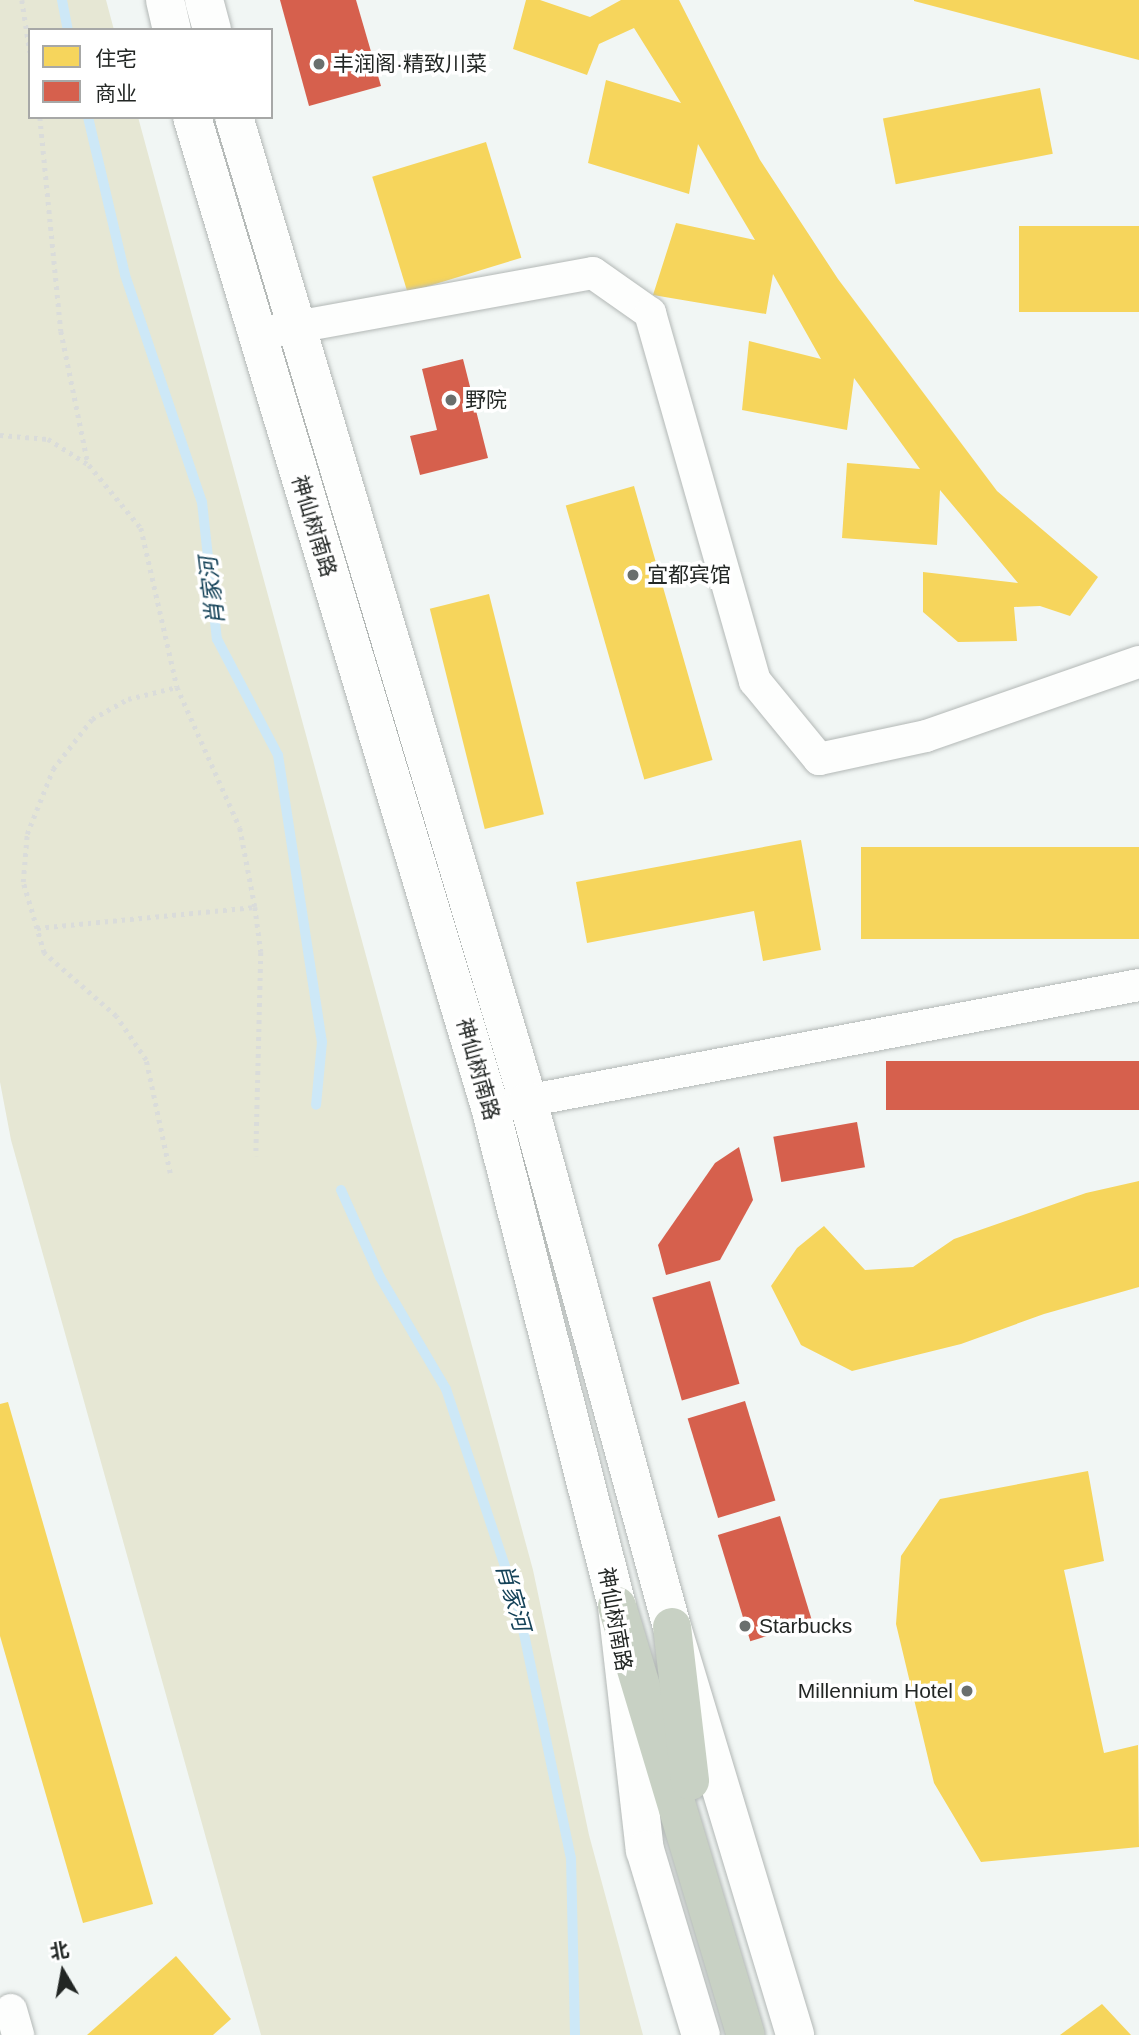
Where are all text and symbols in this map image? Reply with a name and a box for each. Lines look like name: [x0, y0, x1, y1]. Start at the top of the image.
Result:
legend: [28, 28, 273, 119]
text: 住宅: [95, 47, 137, 70]
place label: 丰润阁·精致川菜: [333, 51, 487, 77]
marker: 丰润阁·精致川菜: [311, 56, 327, 72]
text: 商业: [95, 82, 137, 105]
place label: 野院: [465, 387, 507, 413]
marker: 野院: [443, 392, 459, 408]
street label: 神仙树南路: [287, 472, 341, 580]
water label: 肖家河: [194, 555, 230, 627]
place label: 宜都宾馆: [647, 562, 731, 588]
marker: 宜都宾馆: [625, 567, 641, 583]
street label: 神仙树南路: [451, 1015, 505, 1123]
water label: 肖家河: [490, 1560, 536, 1634]
street label: 神仙树南路: [593, 1565, 637, 1673]
place label: Starbucks: [759, 1613, 852, 1639]
marker: Starbucks: [737, 1618, 753, 1634]
place label: Millennium Hotel: [798, 1678, 953, 1704]
marker: Millennium Hotel: [959, 1683, 975, 1699]
north arrow: [28, 1937, 98, 2007]
text: 北: [48, 1939, 70, 1963]

